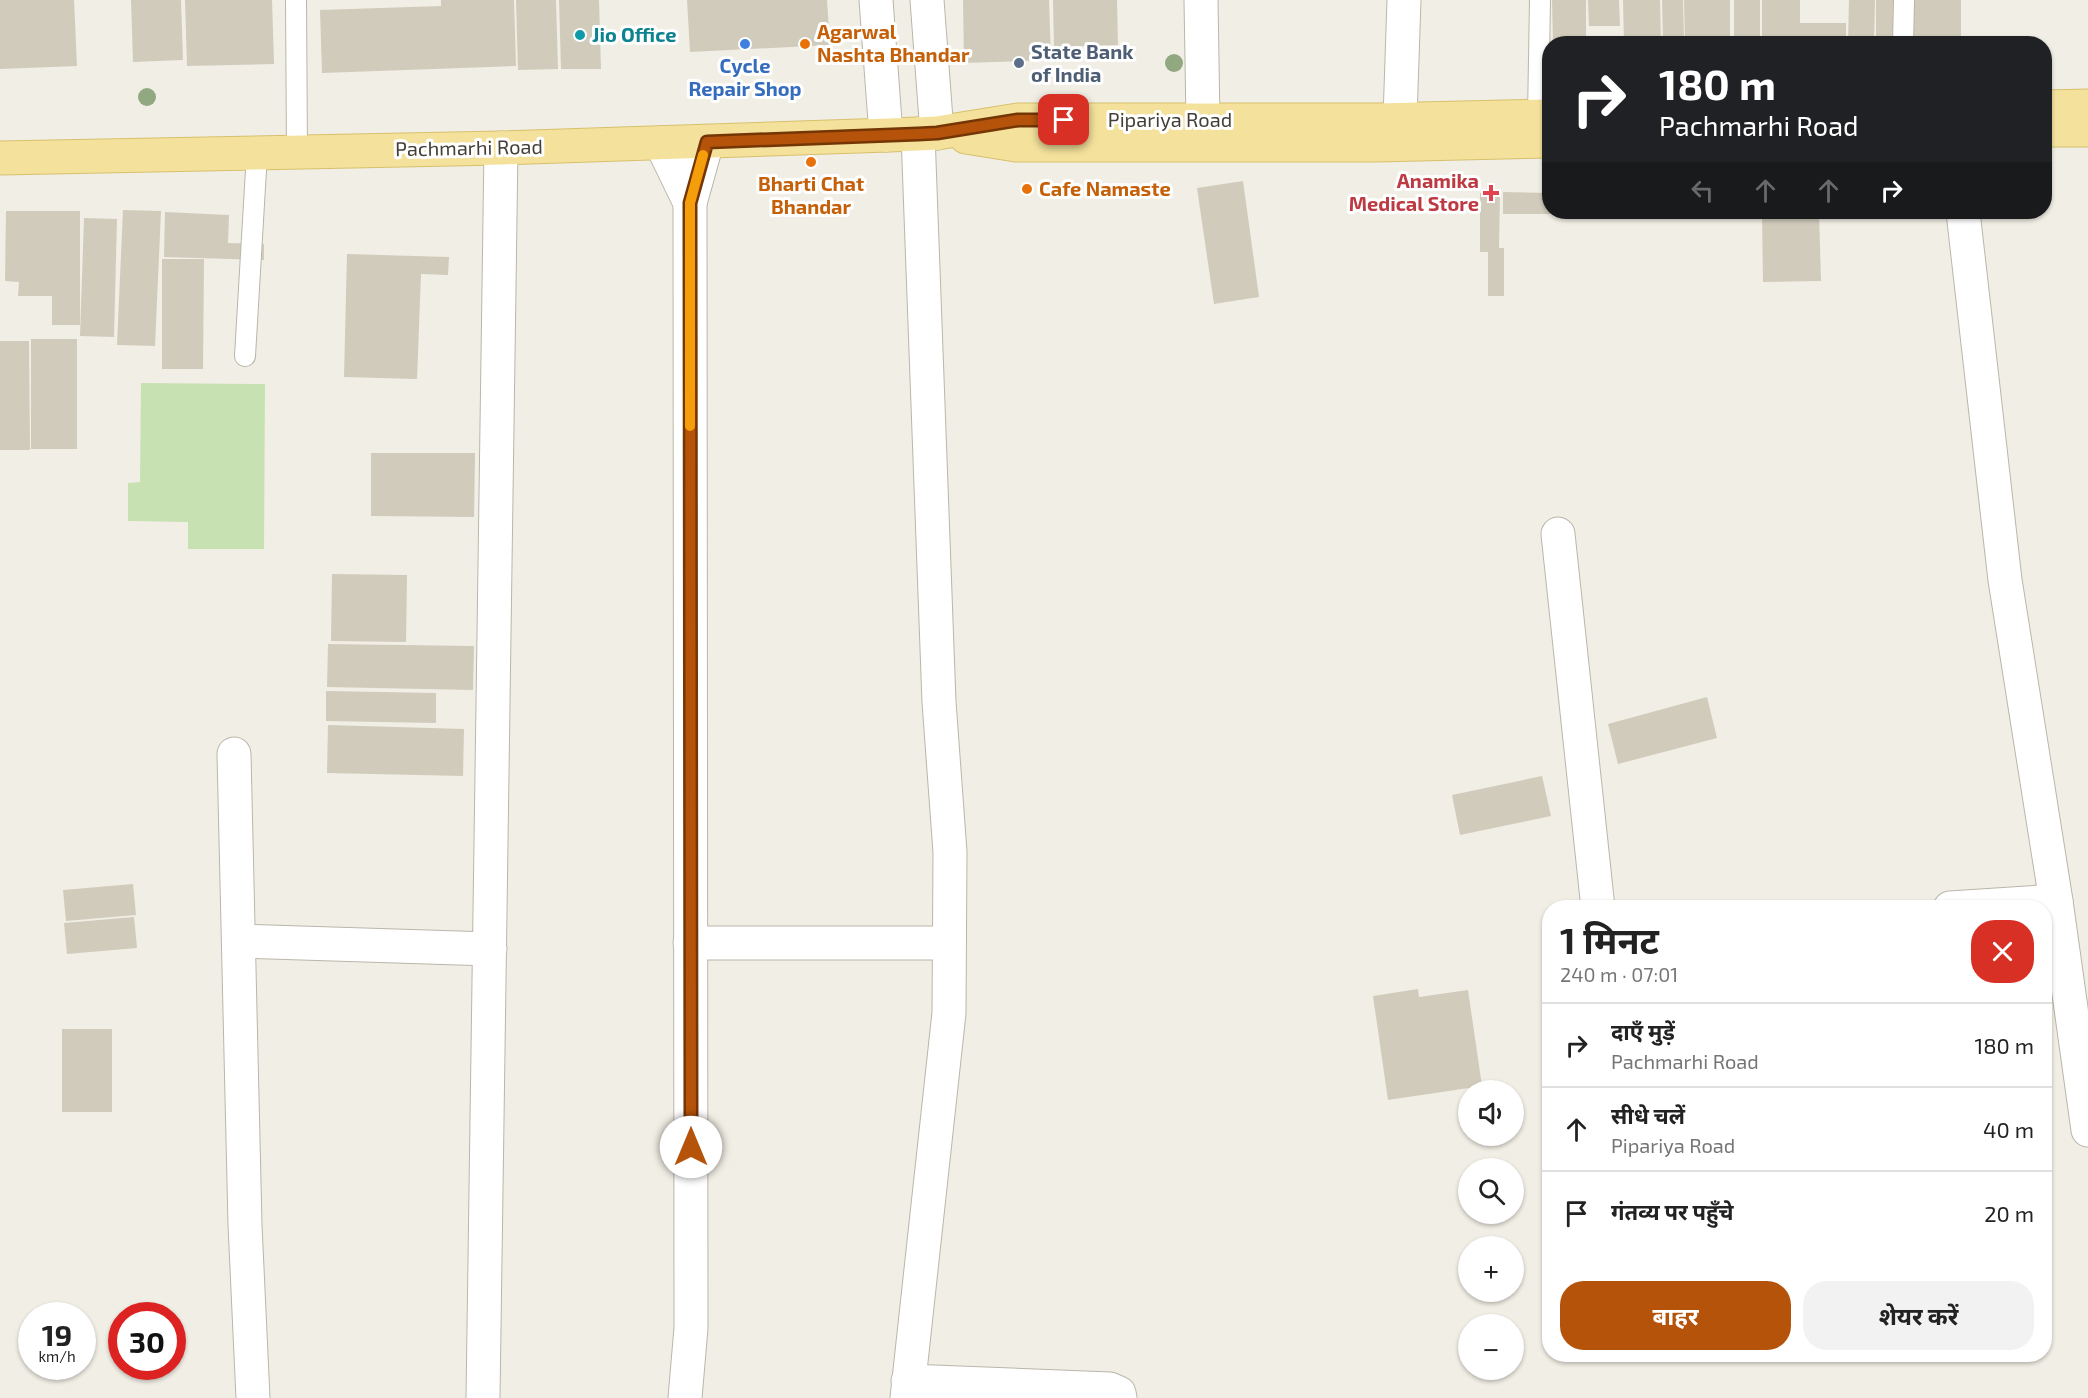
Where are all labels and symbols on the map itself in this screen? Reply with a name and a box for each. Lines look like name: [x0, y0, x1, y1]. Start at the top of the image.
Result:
place label: Agarwal Nashta Bhandar: [817, 19, 970, 66]
place label: Jio Office: [592, 22, 676, 46]
marker: Jio Office: [573, 28, 587, 42]
marker: Cycle Repair Shop: [738, 37, 752, 51]
marker: Agarwal Nashta Bhandar: [798, 37, 812, 51]
place label: State Bank of India: [1031, 39, 1134, 86]
place label: Cycle Repair Shop: [688, 53, 802, 100]
marker: State Bank of India: [1012, 56, 1026, 70]
pin: [1038, 94, 1089, 145]
street label: Pipariya Road: [1108, 107, 1232, 131]
street label: Pachmarhi Road: [395, 134, 543, 160]
marker: Bharti Chat Bhandar: [804, 155, 818, 169]
place label: Anamika Medical Store: [1349, 168, 1479, 215]
place label: Bharti Chat Bhandar: [758, 171, 864, 218]
place label: Cafe Namaste: [1039, 176, 1171, 200]
marker: Cafe Namaste: [1020, 182, 1034, 196]
marker: Anamika Medical Store: [1484, 186, 1498, 200]
position arrow: [659, 1115, 723, 1179]
speed limit sign: 30: [108, 1302, 186, 1380]

